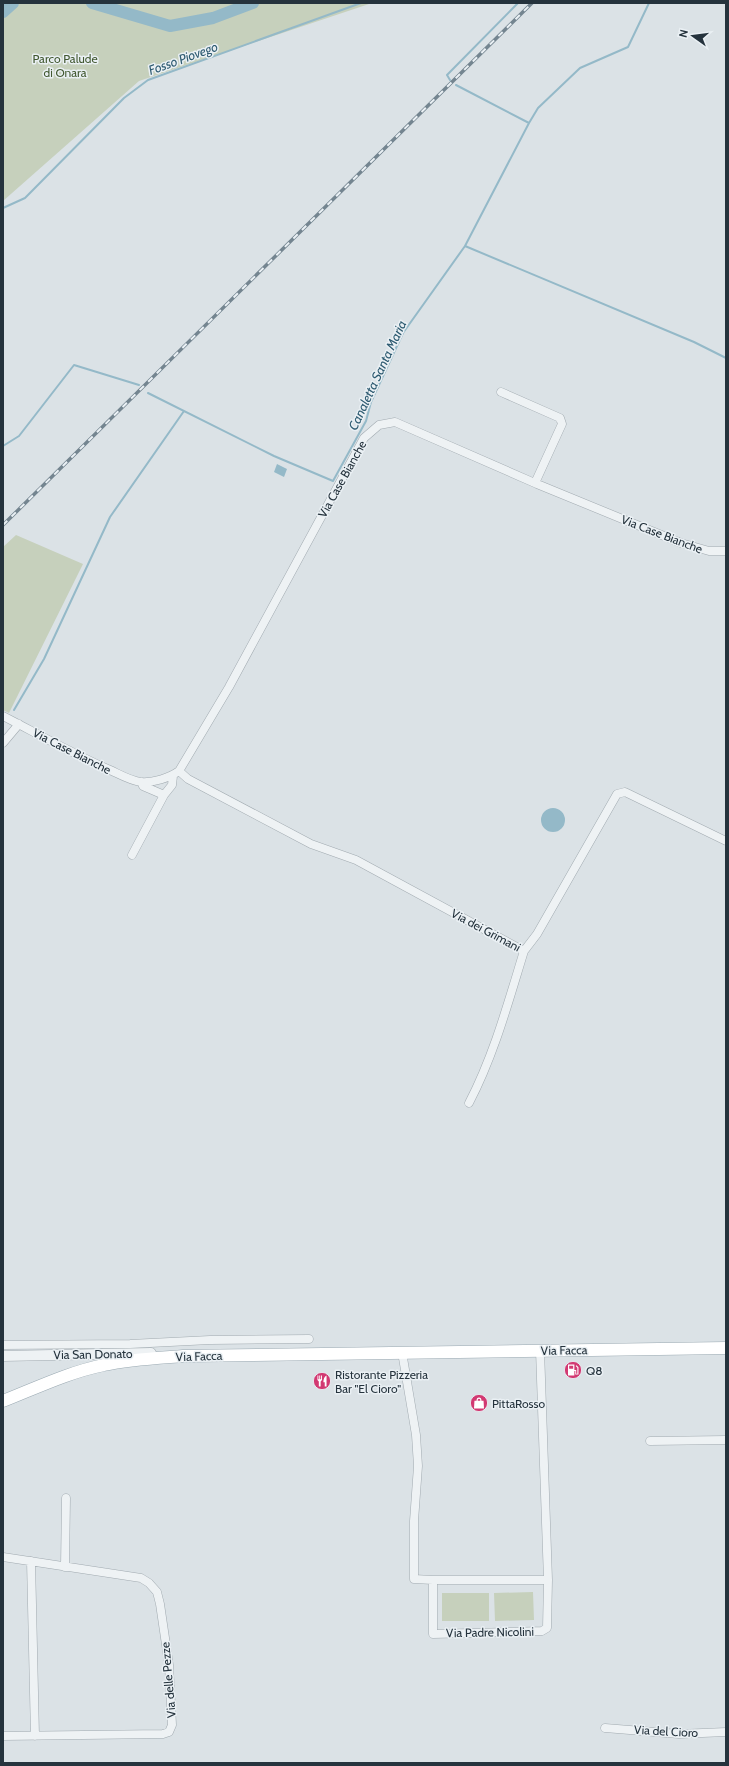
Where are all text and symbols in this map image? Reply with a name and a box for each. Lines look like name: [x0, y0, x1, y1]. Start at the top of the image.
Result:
north arrow: [673, 16, 713, 56]
text: N: [676, 28, 691, 39]
water label: Fosso Piovego: [146, 38, 220, 78]
park label: Parco Palude di Onara: [32, 51, 98, 80]
water label: Canaletta Santa Maria: [345, 318, 409, 432]
street label: Via Case Bianche: [315, 438, 369, 520]
street label: Via Case Bianche: [619, 512, 705, 556]
street label: Via Case Bianche: [30, 725, 114, 777]
street label: Via dei Grimani: [449, 905, 523, 955]
street label: Via Facca: [540, 1342, 588, 1358]
street label: Via San Donato: [53, 1346, 133, 1362]
street label: Via Facca: [175, 1348, 223, 1364]
fuel station icon: Q8: [563, 1360, 583, 1380]
place label: Q8: [586, 1363, 603, 1378]
place label: Ristorante Pizzeria Bar "El Cioro": [335, 1367, 428, 1396]
restaurant icon: Ristorante Pizzeria Bar "El Cioro": [312, 1371, 332, 1391]
shop icon: PittaRosso: [469, 1393, 489, 1413]
place label: PittaRosso: [492, 1396, 546, 1411]
street label: Via Padre Nicolini: [446, 1624, 534, 1640]
street label: Via delle Pezze: [157, 1641, 179, 1719]
street label: Via del Cioro: [633, 1722, 699, 1740]

